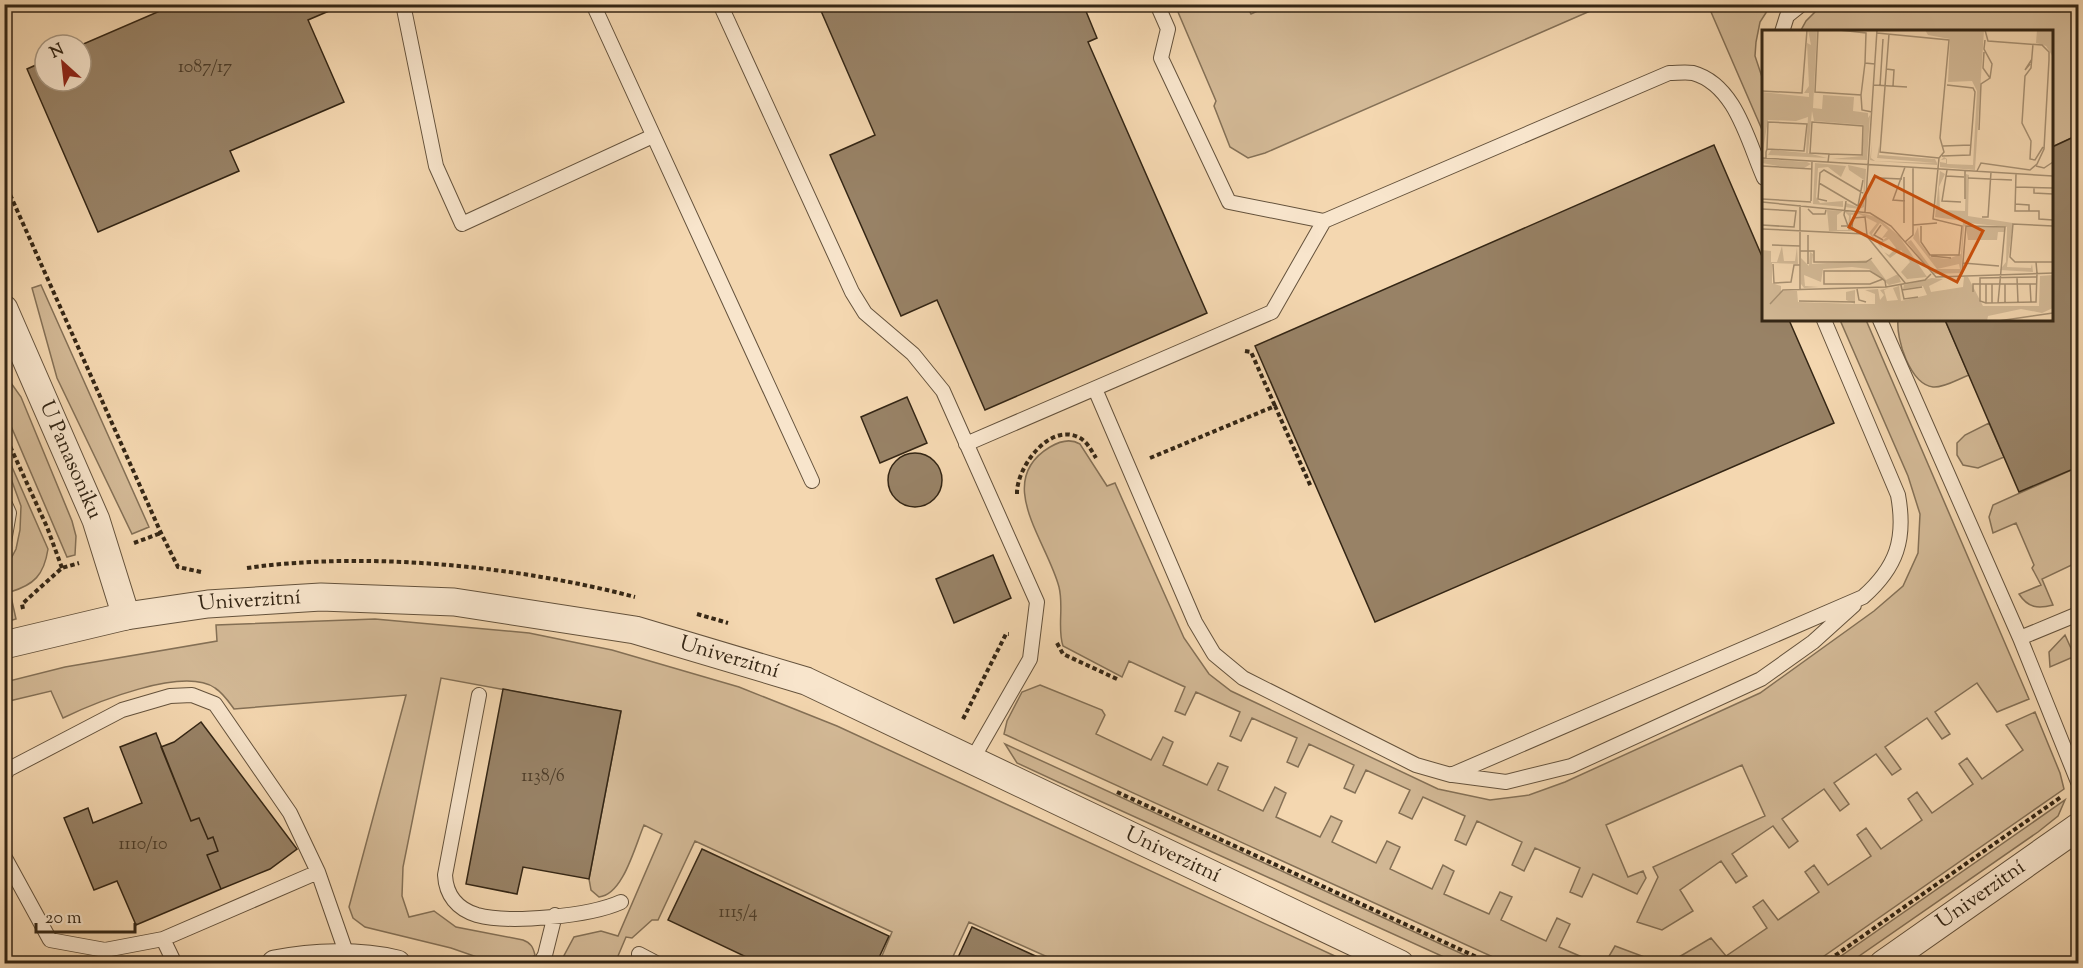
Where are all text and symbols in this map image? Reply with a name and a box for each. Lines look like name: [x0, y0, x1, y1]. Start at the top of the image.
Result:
inset map: [1762, 30, 2053, 321]
north arrow: [33, 33, 93, 93]
text: N: [46, 39, 68, 65]
house number: 1087/17: [178, 55, 232, 81]
street label: U Panasoniku: [31, 396, 109, 524]
street label: Univerzitní: [196, 583, 302, 620]
street label: Univerzitní: [676, 629, 783, 687]
house number: 1138/6: [521, 764, 565, 790]
street label: Univerzitní: [1119, 820, 1225, 891]
house number: 1110/10: [118, 832, 168, 858]
street label: Univerzitní: [1930, 853, 2032, 937]
scale bar: [36, 896, 135, 934]
house number: 1115/4: [719, 900, 757, 926]
text: 20 m: [45, 906, 82, 932]

